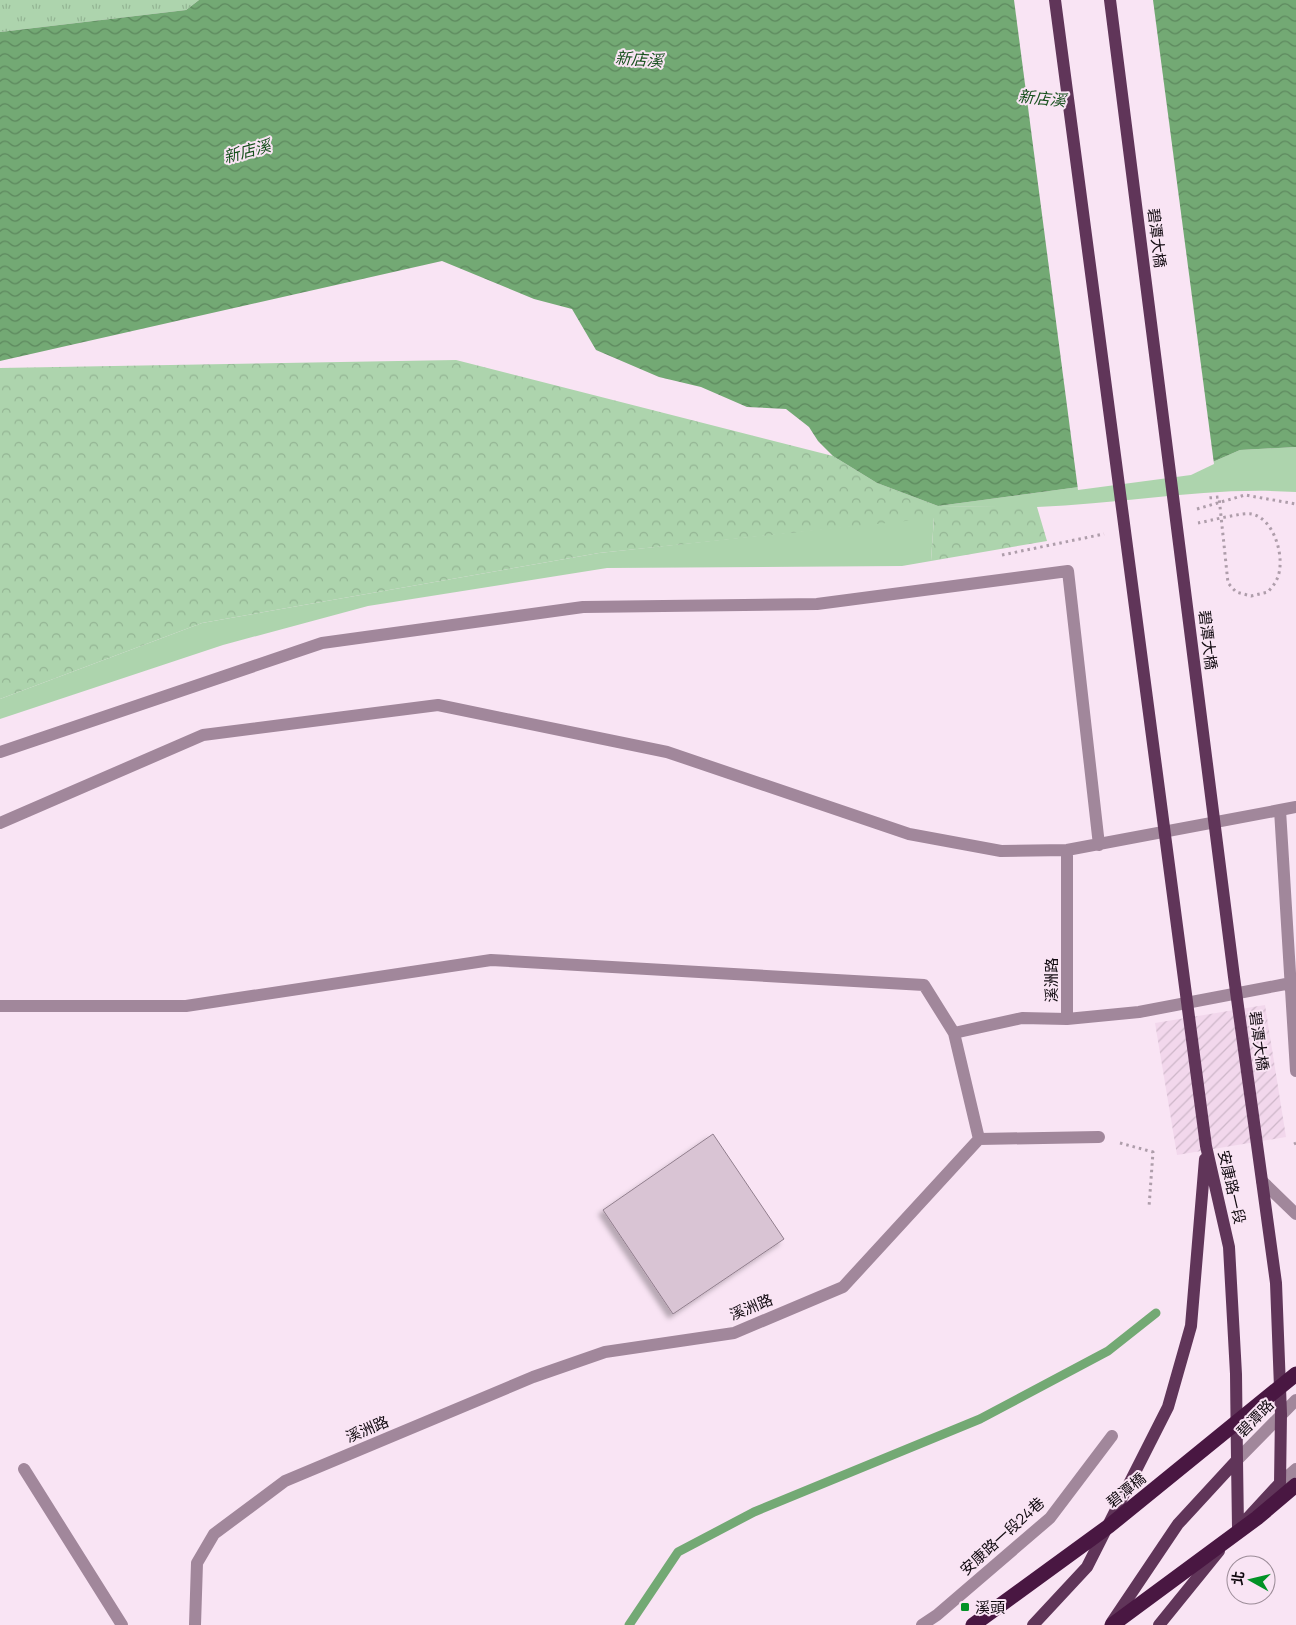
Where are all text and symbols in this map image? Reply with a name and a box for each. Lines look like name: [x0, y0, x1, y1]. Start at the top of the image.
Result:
water label: 新店溪: [614, 46, 666, 72]
water label: 新店溪: [1017, 85, 1069, 112]
water label: 新店溪: [221, 134, 275, 168]
street label: 碧潭大橋: [1143, 207, 1171, 269]
street label: 碧潭大橋: [1194, 609, 1222, 671]
street label: 溪洲路: [1041, 957, 1062, 1003]
street label: 碧潭大橋: [1244, 1010, 1274, 1072]
street label: 安康路一段: [1213, 1148, 1251, 1226]
street label: 溪洲路: [726, 1289, 776, 1325]
street label: 碧潭路: [1232, 1395, 1278, 1441]
street label: 溪洲路: [342, 1411, 392, 1447]
street label: 碧潭橋: [1102, 1468, 1150, 1512]
street label: 安康路一段24巷: [955, 1492, 1049, 1580]
north arrow: [1226, 1555, 1276, 1605]
text: 北: [1227, 1570, 1248, 1586]
place label: 溪頭: [975, 1597, 1005, 1618]
marker: 溪頭: [959, 1601, 971, 1613]

